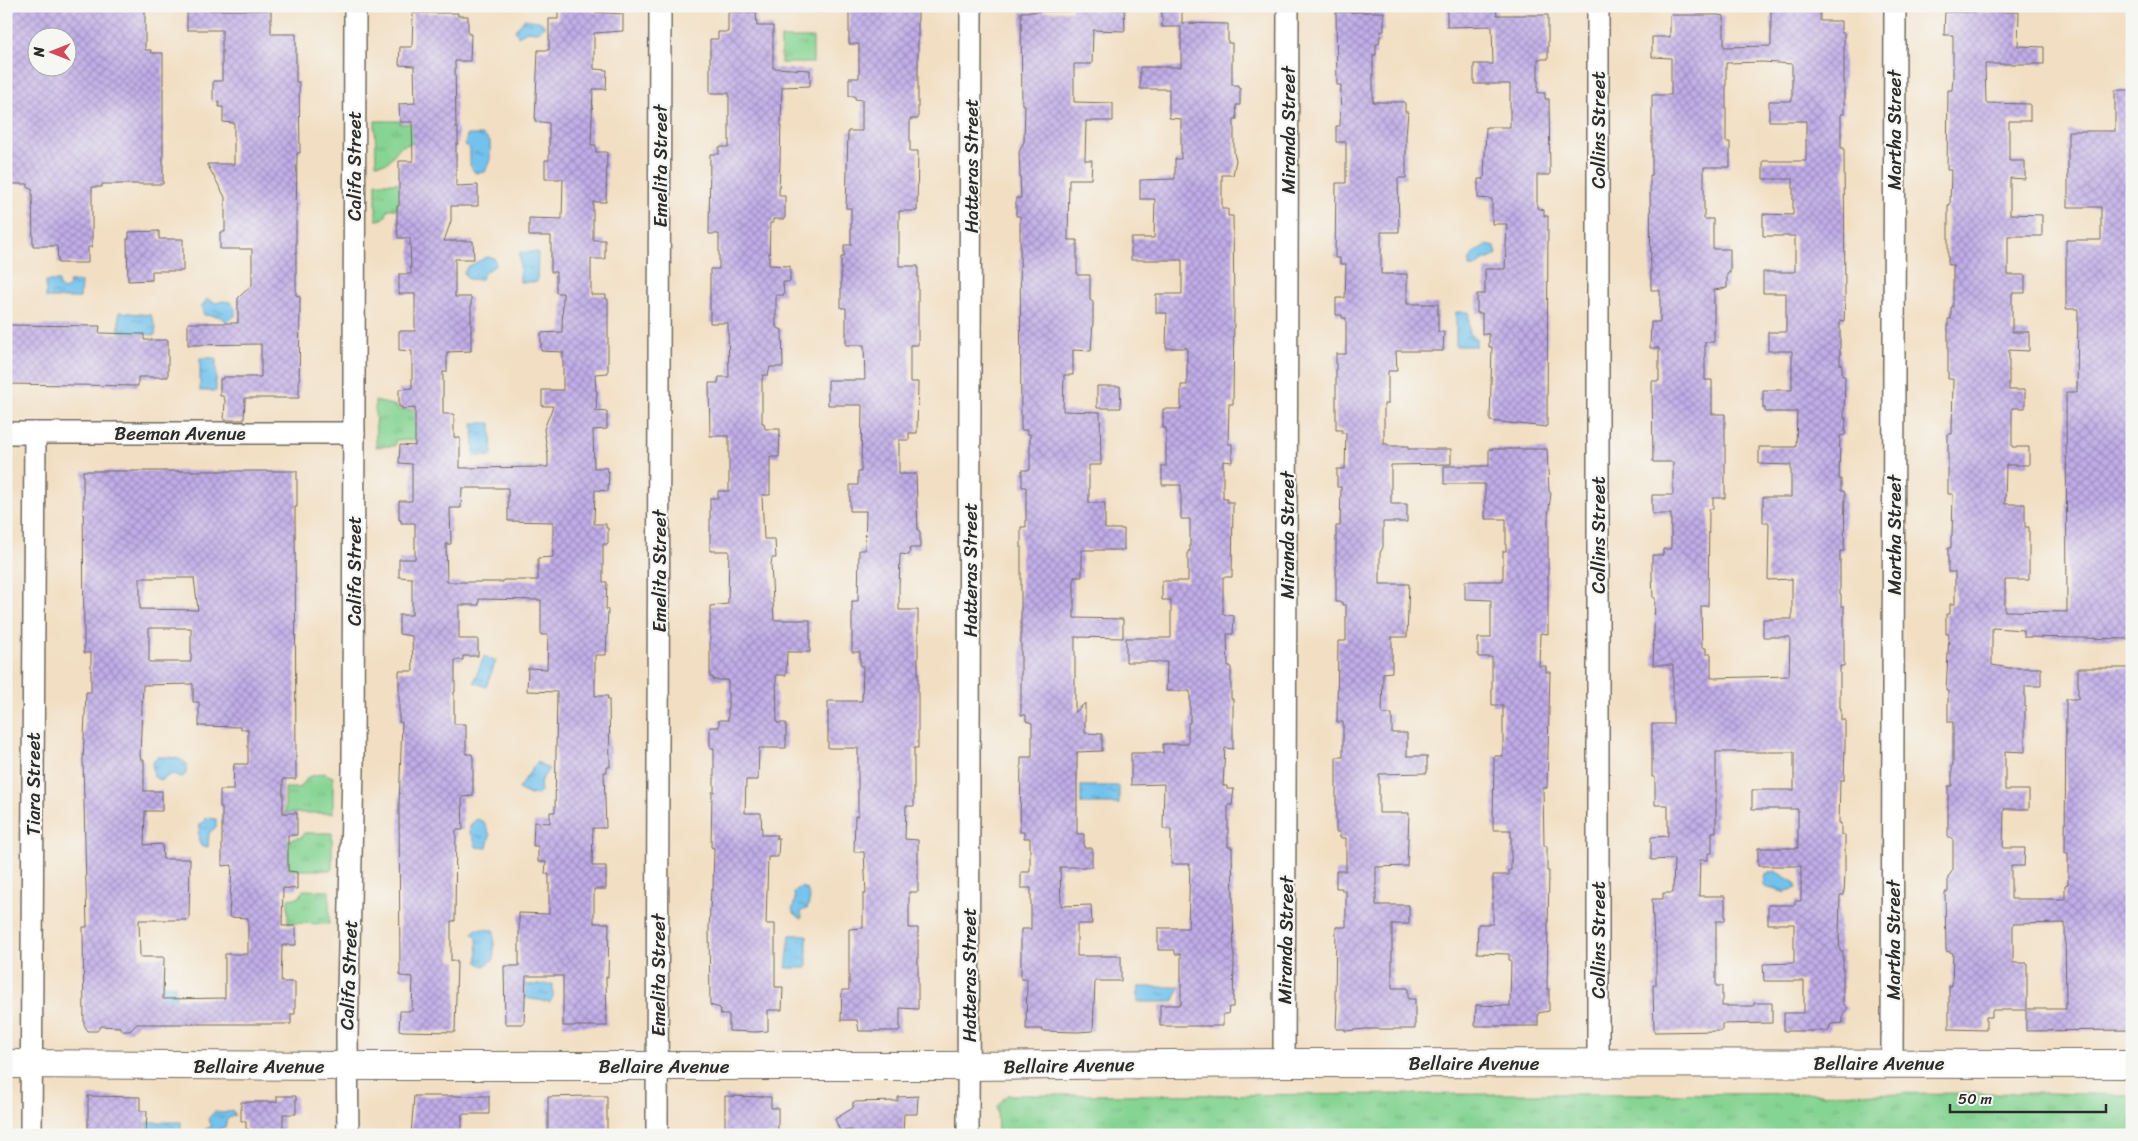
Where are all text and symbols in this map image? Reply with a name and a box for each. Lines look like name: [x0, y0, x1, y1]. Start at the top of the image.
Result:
north arrow: [28, 28, 78, 78]
text: N: [27, 47, 52, 58]
street label: Miranda Street: [1272, 65, 1305, 194]
street label: Martha Street: [1878, 69, 1911, 190]
street label: Collins Street: [1582, 71, 1615, 189]
street label: Hatteras Street: [955, 99, 988, 233]
street label: Emelita Street: [644, 103, 677, 227]
street label: Califa Street: [338, 111, 371, 221]
street label: Beeman Avenue: [114, 417, 246, 450]
street label: Miranda Street: [1271, 470, 1304, 599]
street label: Martha Street: [1878, 474, 1911, 595]
street label: Collins Street: [1582, 476, 1615, 594]
street label: Hatteras Street: [954, 503, 987, 637]
street label: Emelita Street: [643, 508, 676, 632]
street label: Califa Street: [338, 516, 371, 626]
street label: Tiara Street: [17, 732, 50, 836]
street label: Miranda Street: [1268, 874, 1303, 1004]
street label: Martha Street: [1877, 879, 1910, 1000]
street label: Collins Street: [1582, 881, 1615, 999]
street label: Hatteras Street: [953, 908, 986, 1042]
street label: Emelita Street: [642, 912, 675, 1036]
street label: Califa Street: [330, 919, 367, 1031]
street label: Bellaire Avenue: [1408, 1047, 1540, 1080]
street label: Bellaire Avenue: [1813, 1047, 1945, 1080]
street label: Bellaire Avenue: [1003, 1048, 1135, 1083]
street label: Bellaire Avenue: [193, 1050, 325, 1083]
street label: Bellaire Avenue: [598, 1050, 730, 1083]
scale bar: [1950, 1081, 2107, 1113]
text: 50 m: [1958, 1086, 1993, 1112]

